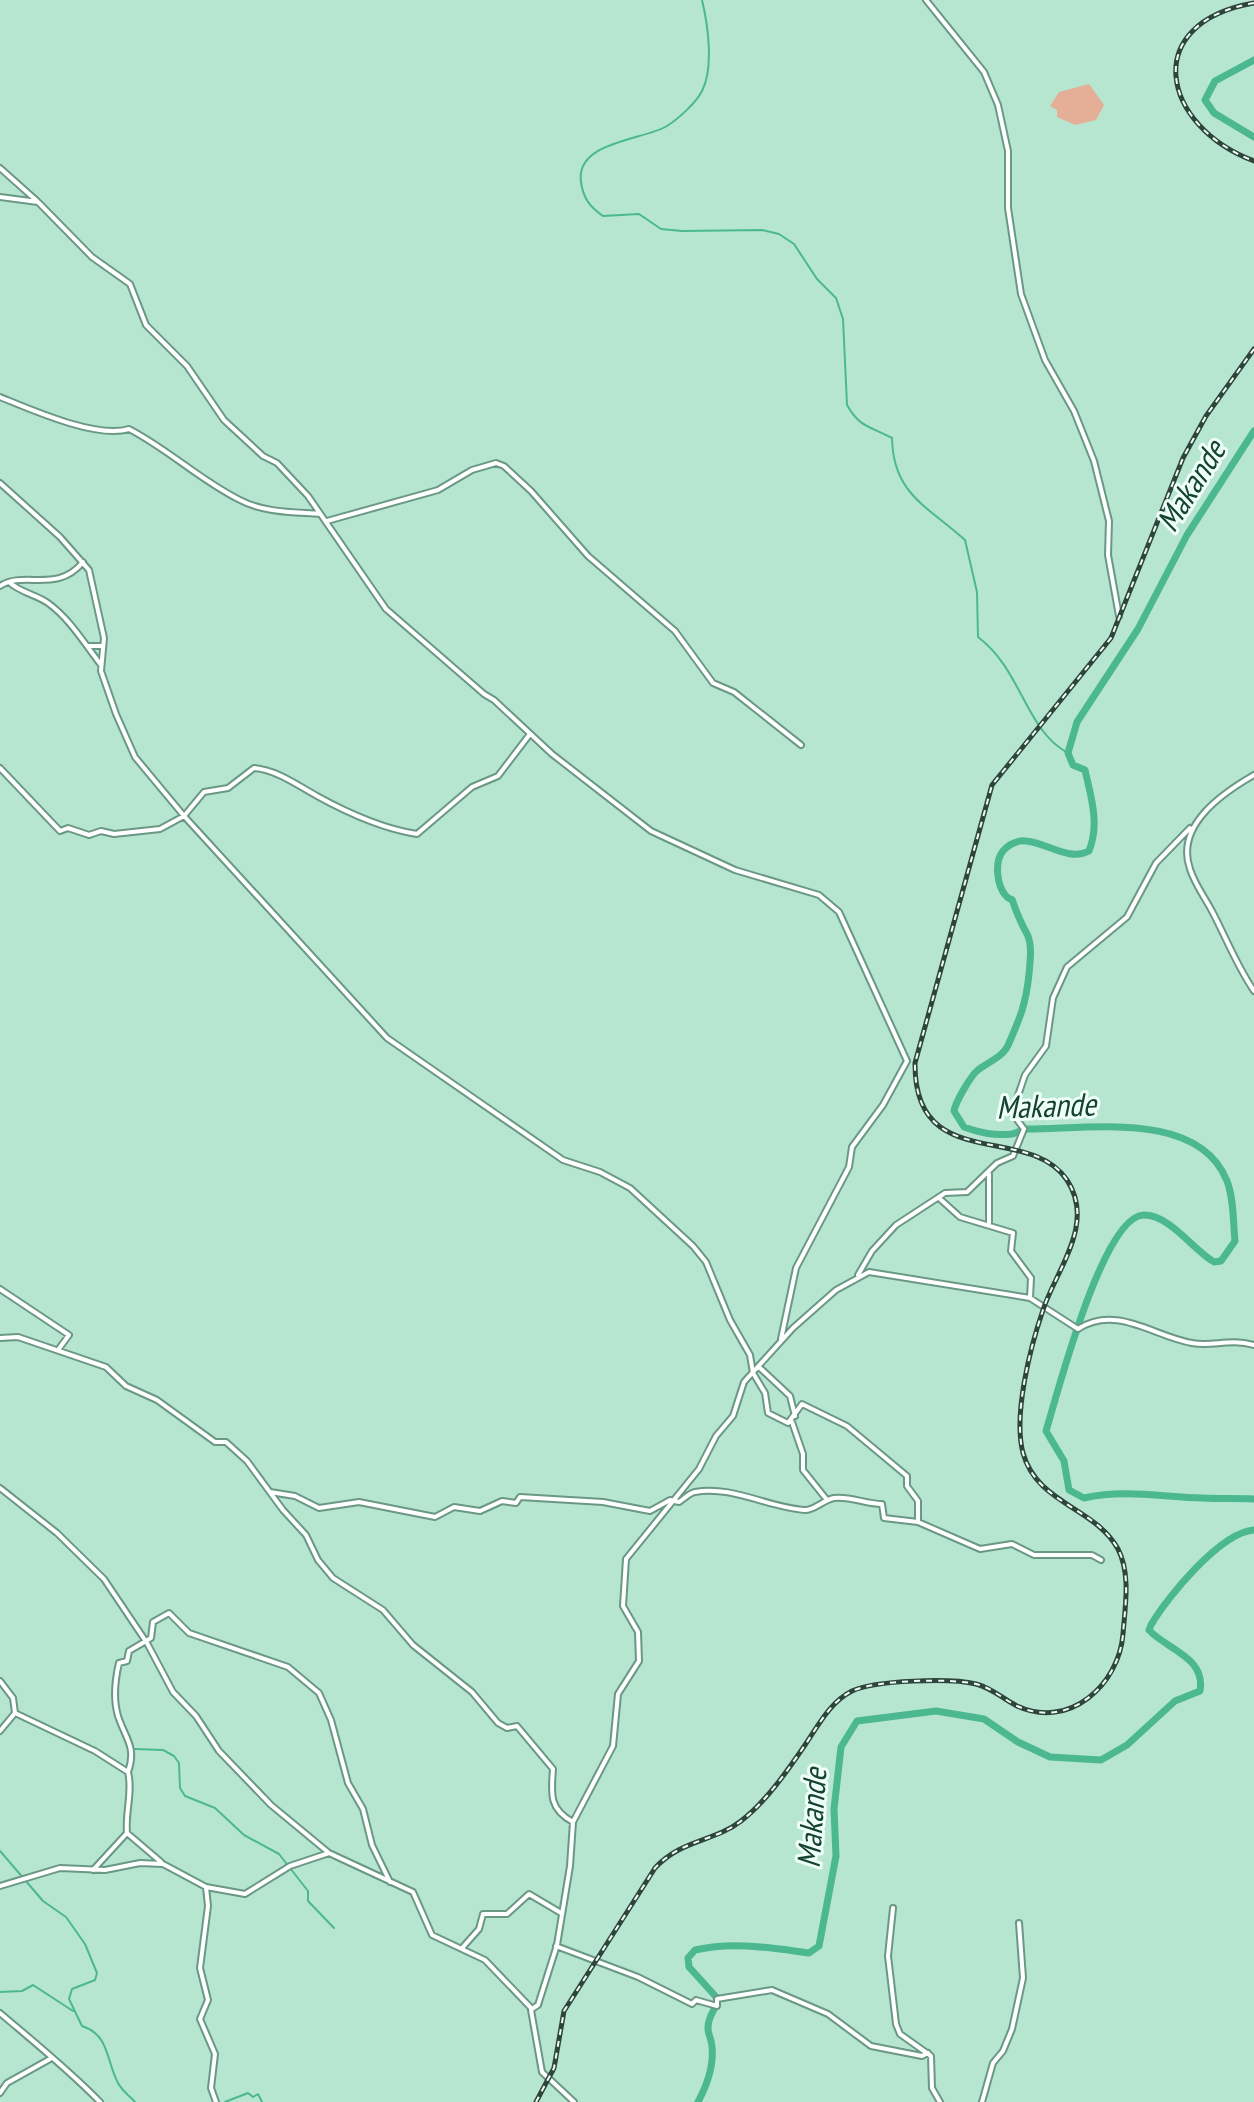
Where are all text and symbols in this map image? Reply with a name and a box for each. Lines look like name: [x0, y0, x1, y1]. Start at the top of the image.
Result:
water label: Makande: [1146, 431, 1235, 539]
water label: Makande: [995, 1082, 1098, 1128]
water label: Makande: [787, 1765, 836, 1869]

